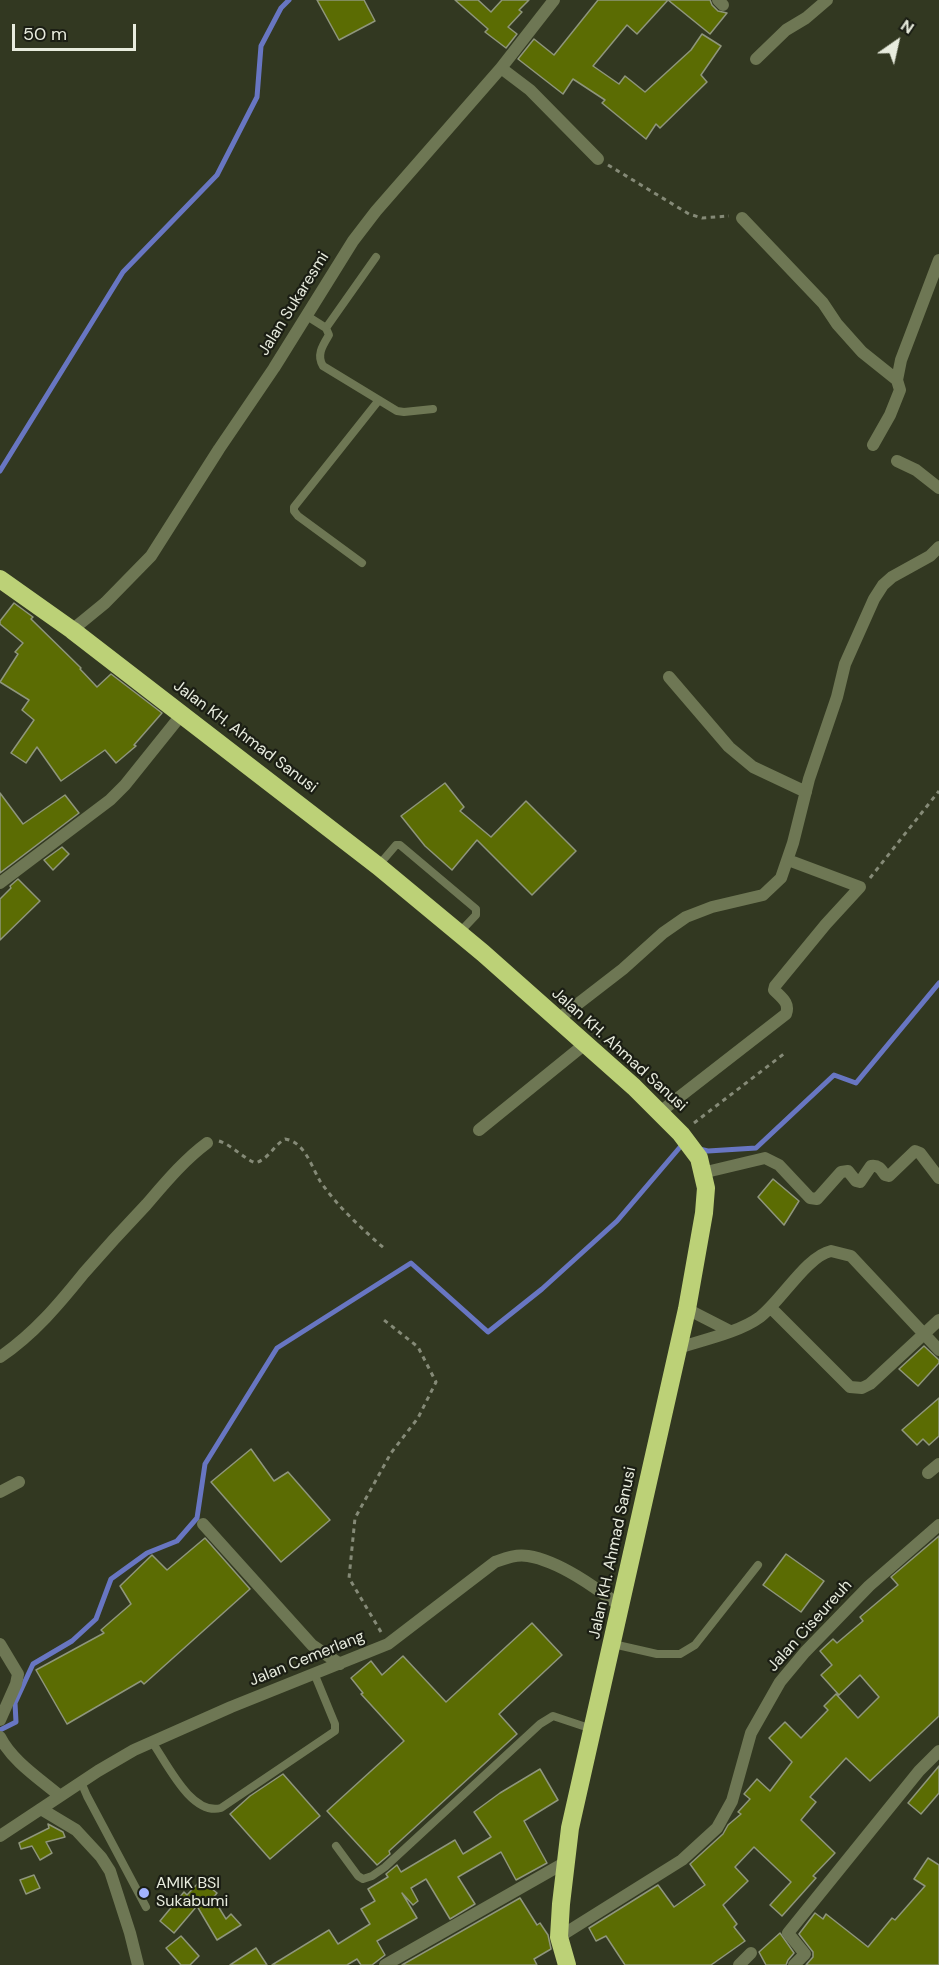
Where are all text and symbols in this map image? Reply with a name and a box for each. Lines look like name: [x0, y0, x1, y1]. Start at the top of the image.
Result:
scale bar: [15, 12, 140, 50]
north arrow: [867, 12, 927, 72]
text: N: [897, 15, 918, 39]
text: 50 m: [23, 22, 67, 46]
street label: Jalan Sukaresmi: [254, 249, 334, 359]
street label: Jalan KH. Ahmad Sanusi: [169, 677, 321, 797]
street label: Jalan KH. Ahmad Sanusi: [547, 984, 691, 1116]
street label: Jalan KH. Ahmad Sanusi: [585, 1465, 641, 1641]
street label: Jalan Ciseureuh: [764, 1576, 856, 1676]
street label: Jalan Cemerlang: [247, 1627, 367, 1691]
place label: AMIK BSI Sukabumi: [156, 1874, 228, 1912]
marker: AMIK BSI Sukabumi: [137, 1886, 151, 1900]

